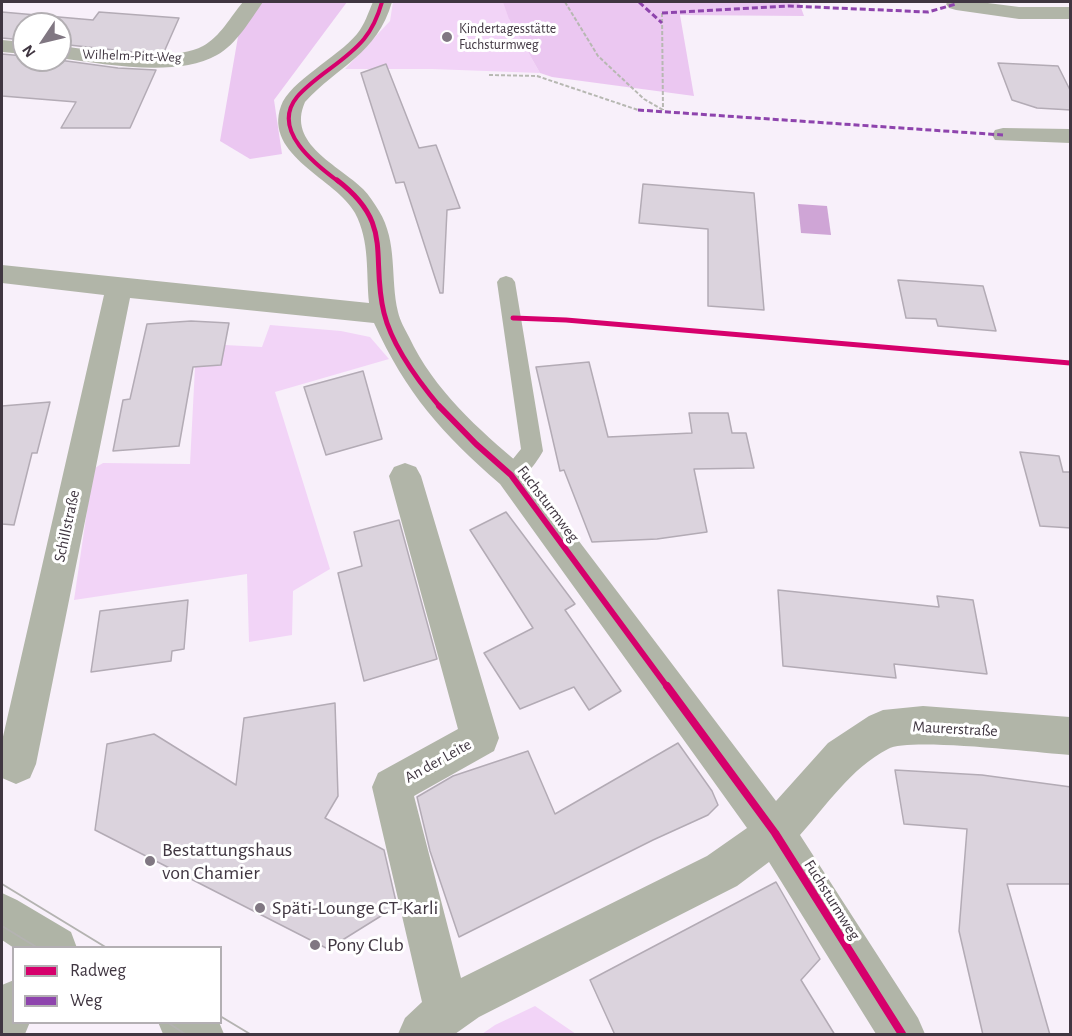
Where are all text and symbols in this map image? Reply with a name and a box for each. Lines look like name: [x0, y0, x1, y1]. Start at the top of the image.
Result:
north arrow: [12, 12, 72, 72]
place label: Kindertagesstätte Fuchsturmweg: [459, 21, 556, 54]
marker: Kindertagesstätte Fuchsturmweg: [440, 30, 454, 44]
text: N: [19, 42, 39, 60]
street label: Wilhelm-Pitt-Weg: [82, 46, 182, 66]
street label: Fuchsturmweg: [513, 462, 583, 546]
street label: Schillstraße: [50, 488, 84, 564]
street label: Maurerstraße: [912, 717, 998, 741]
street label: An der Leite: [401, 735, 475, 787]
place label: Bestattungshaus von Chamier: [162, 838, 292, 885]
marker: Bestattungshaus von Chamier: [143, 854, 157, 868]
street label: Fuchsturmweg: [800, 856, 864, 944]
place label: Späti-Lounge CT-Karli: [272, 896, 438, 920]
marker: Späti-Lounge CT-Karli: [253, 901, 267, 915]
place label: Pony Club: [327, 933, 404, 957]
marker: Pony Club: [308, 938, 322, 952]
legend: [12, 946, 222, 1024]
text: Radweg: [70, 962, 126, 980]
text: Weg: [70, 992, 102, 1010]

